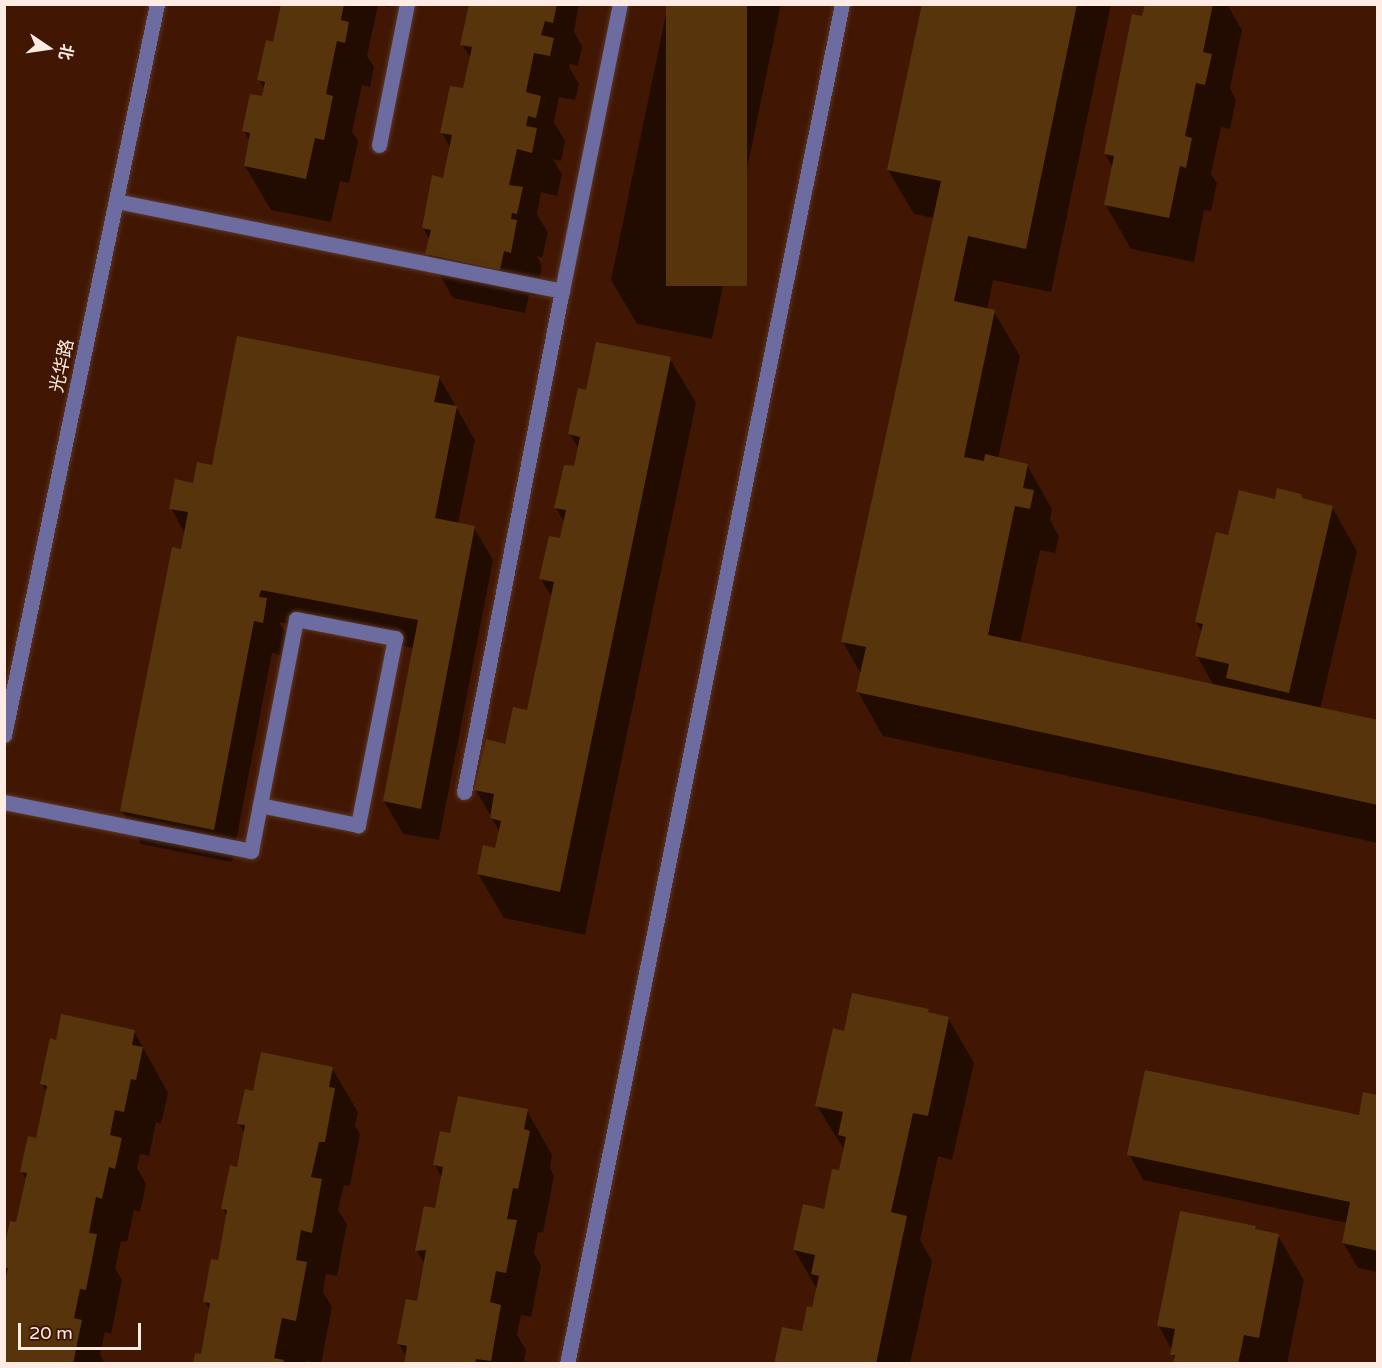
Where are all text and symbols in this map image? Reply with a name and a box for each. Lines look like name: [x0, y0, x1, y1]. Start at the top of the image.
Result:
north arrow: [18, 18, 78, 78]
text: 北: [54, 42, 77, 62]
street label: 光华路: [46, 337, 78, 395]
scale bar: [21, 1311, 144, 1349]
text: 20 m: [29, 1322, 73, 1344]

